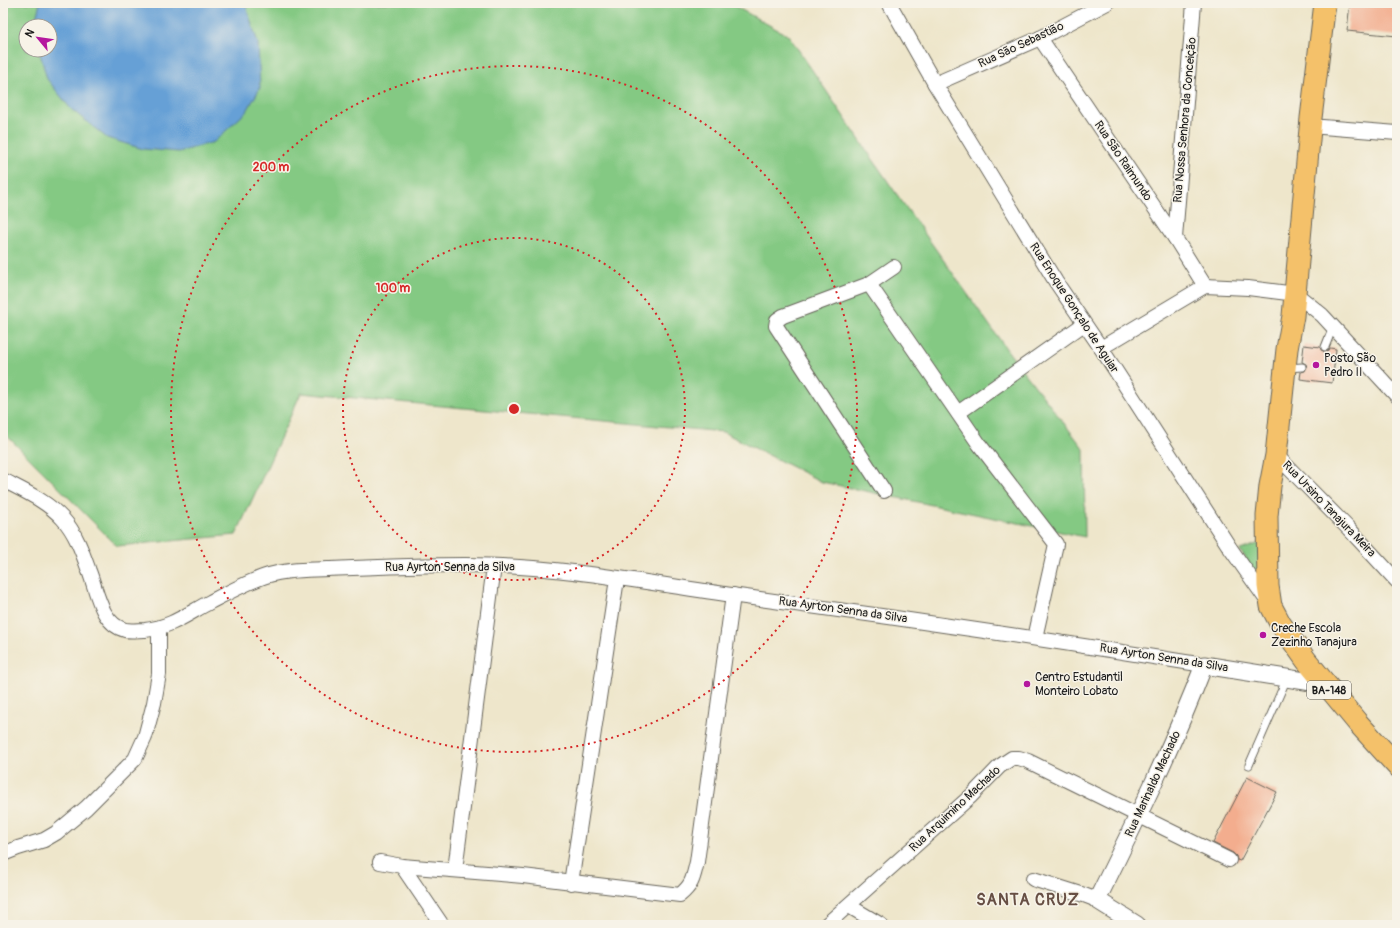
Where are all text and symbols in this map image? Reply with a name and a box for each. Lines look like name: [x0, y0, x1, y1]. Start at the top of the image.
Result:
north arrow: [18, 18, 58, 58]
street label: Rua São Sebastião: [976, 18, 1067, 71]
text: N: [22, 26, 37, 40]
street label: Rua Nossa Senhora da Conceição: [1170, 36, 1200, 203]
street label: Rua São Raimundo: [1091, 118, 1156, 204]
text: 200 m: [253, 160, 290, 175]
street label: Rua Enoque Gonçalo de Aguiar: [1026, 240, 1122, 377]
text: 100 m: [376, 281, 411, 296]
place label: Posto São Pedro II: [1324, 351, 1377, 380]
marker: Posto São Pedro II: [1311, 360, 1321, 370]
centre of rings: [507, 402, 521, 416]
street label: Rua Ursino Tanajura Meira: [1279, 458, 1379, 561]
street label: Rua Ayrton Senna da Silva: [385, 560, 515, 575]
street label: Rua Ayrton Senna da Silva: [778, 594, 909, 627]
place label: Creche Escola Zezinho Tanajura: [1271, 621, 1357, 650]
marker: Creche Escola Zezinho Tanajura: [1258, 630, 1268, 640]
street label: Rua Ayrton Senna da Silva: [1099, 640, 1230, 676]
place label: Centro Estudantil Monteiro Lobato: [1035, 670, 1123, 699]
marker: Centro Estudantil Monteiro Lobato: [1022, 679, 1032, 689]
road number: BA-148: [1307, 681, 1351, 699]
street label: Rua Marinaldo Machado: [1122, 728, 1184, 839]
street label: Rua Arquimino Machado: [906, 763, 1004, 855]
district label: SANTA CRUZ: [976, 890, 1080, 910]

